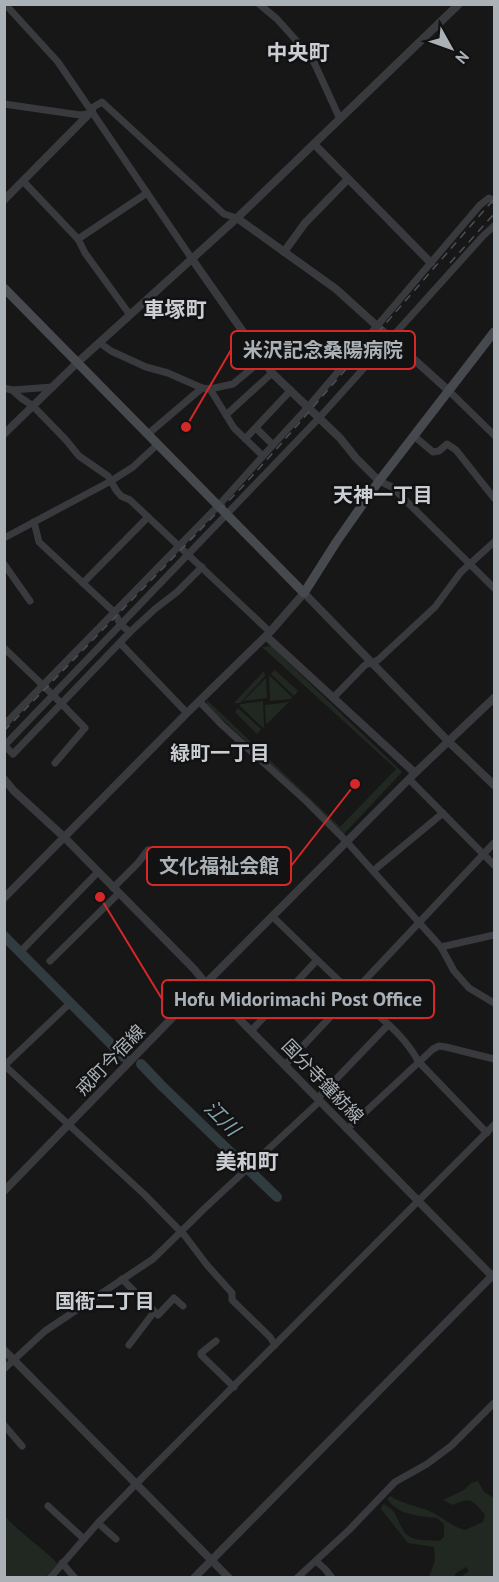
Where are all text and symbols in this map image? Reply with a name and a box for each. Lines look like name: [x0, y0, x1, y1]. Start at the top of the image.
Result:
north arrow: [421, 18, 481, 78]
district label: 中央町: [267, 39, 330, 66]
text: N: [451, 47, 474, 68]
district label: 車塚町: [144, 296, 207, 323]
callout: 米沢記念桑陽病院: [231, 331, 415, 369]
text: 米沢記念桑陽病院: [243, 337, 403, 363]
district label: 天神一丁目: [333, 482, 433, 508]
district label: 緑町一丁目: [170, 740, 270, 766]
callout: 文化福祉会館: [147, 847, 291, 885]
text: 文化福祉会館: [159, 853, 279, 879]
callout: Hofu Midorimachi Post Office: [162, 980, 434, 1018]
text: Hofu Midorimachi Post Office: [174, 986, 422, 1012]
street label: 戒町今宿線: [70, 1020, 150, 1100]
street label: 国分寺鐘紡線: [277, 1034, 369, 1128]
water label: 江川: [199, 1095, 247, 1143]
district label: 美和町: [216, 1148, 279, 1175]
district label: 国衙二丁目: [55, 1288, 155, 1314]

